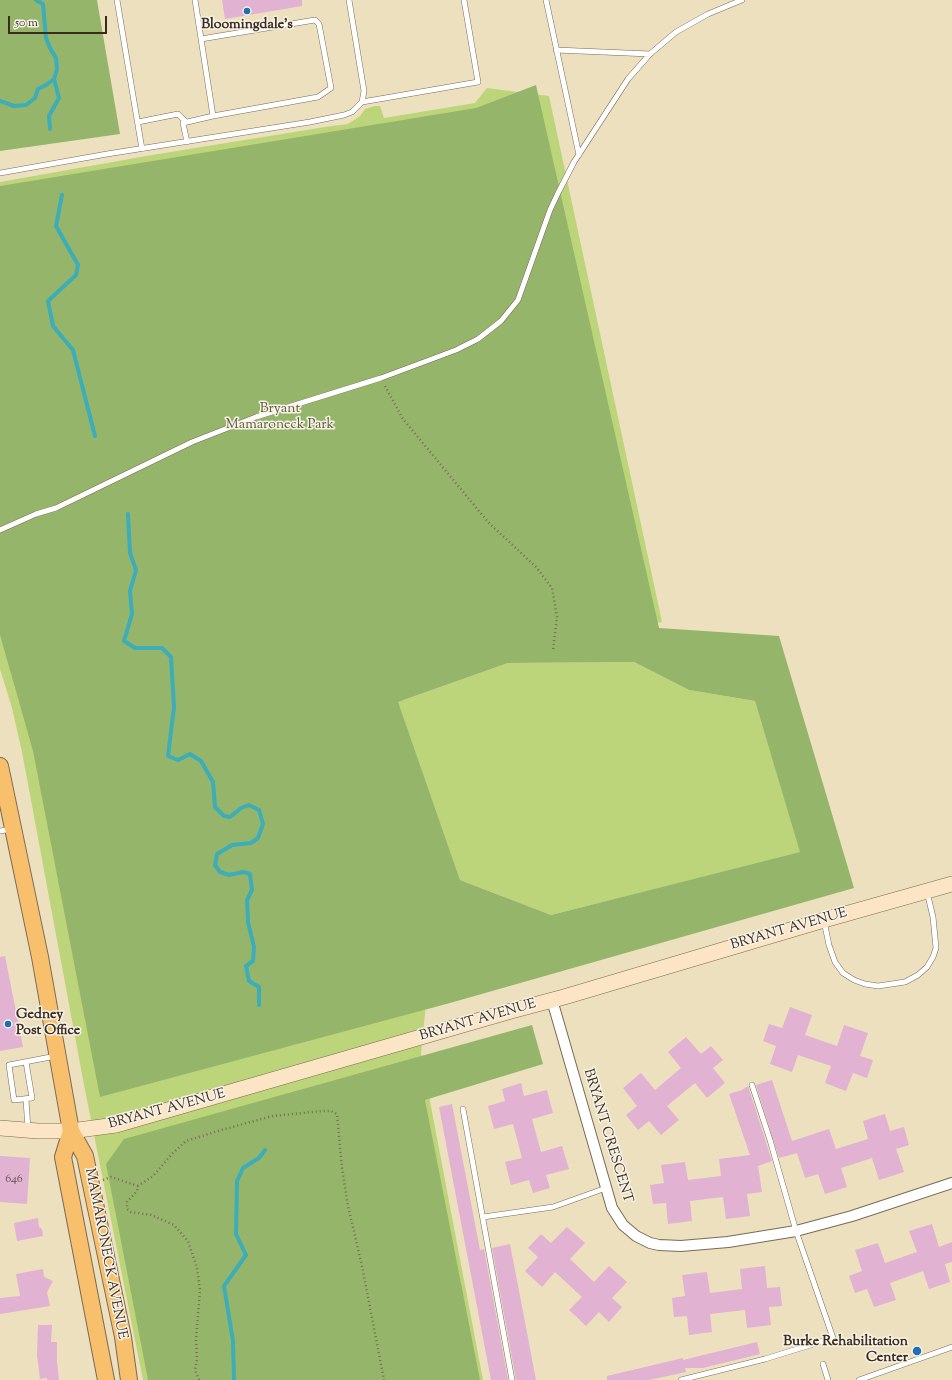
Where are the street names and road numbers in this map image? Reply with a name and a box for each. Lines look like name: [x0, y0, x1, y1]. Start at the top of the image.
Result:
street label: BRYANT AVENUE: [729, 905, 849, 955]
street label: BRYANT AVENUE: [418, 996, 538, 1046]
street label: BRYANT CRESCENT: [579, 1067, 635, 1205]
street label: BRYANT AVENUE: [107, 1086, 227, 1134]
street label: MAMARONECK AVENUE: [80, 1167, 130, 1341]

